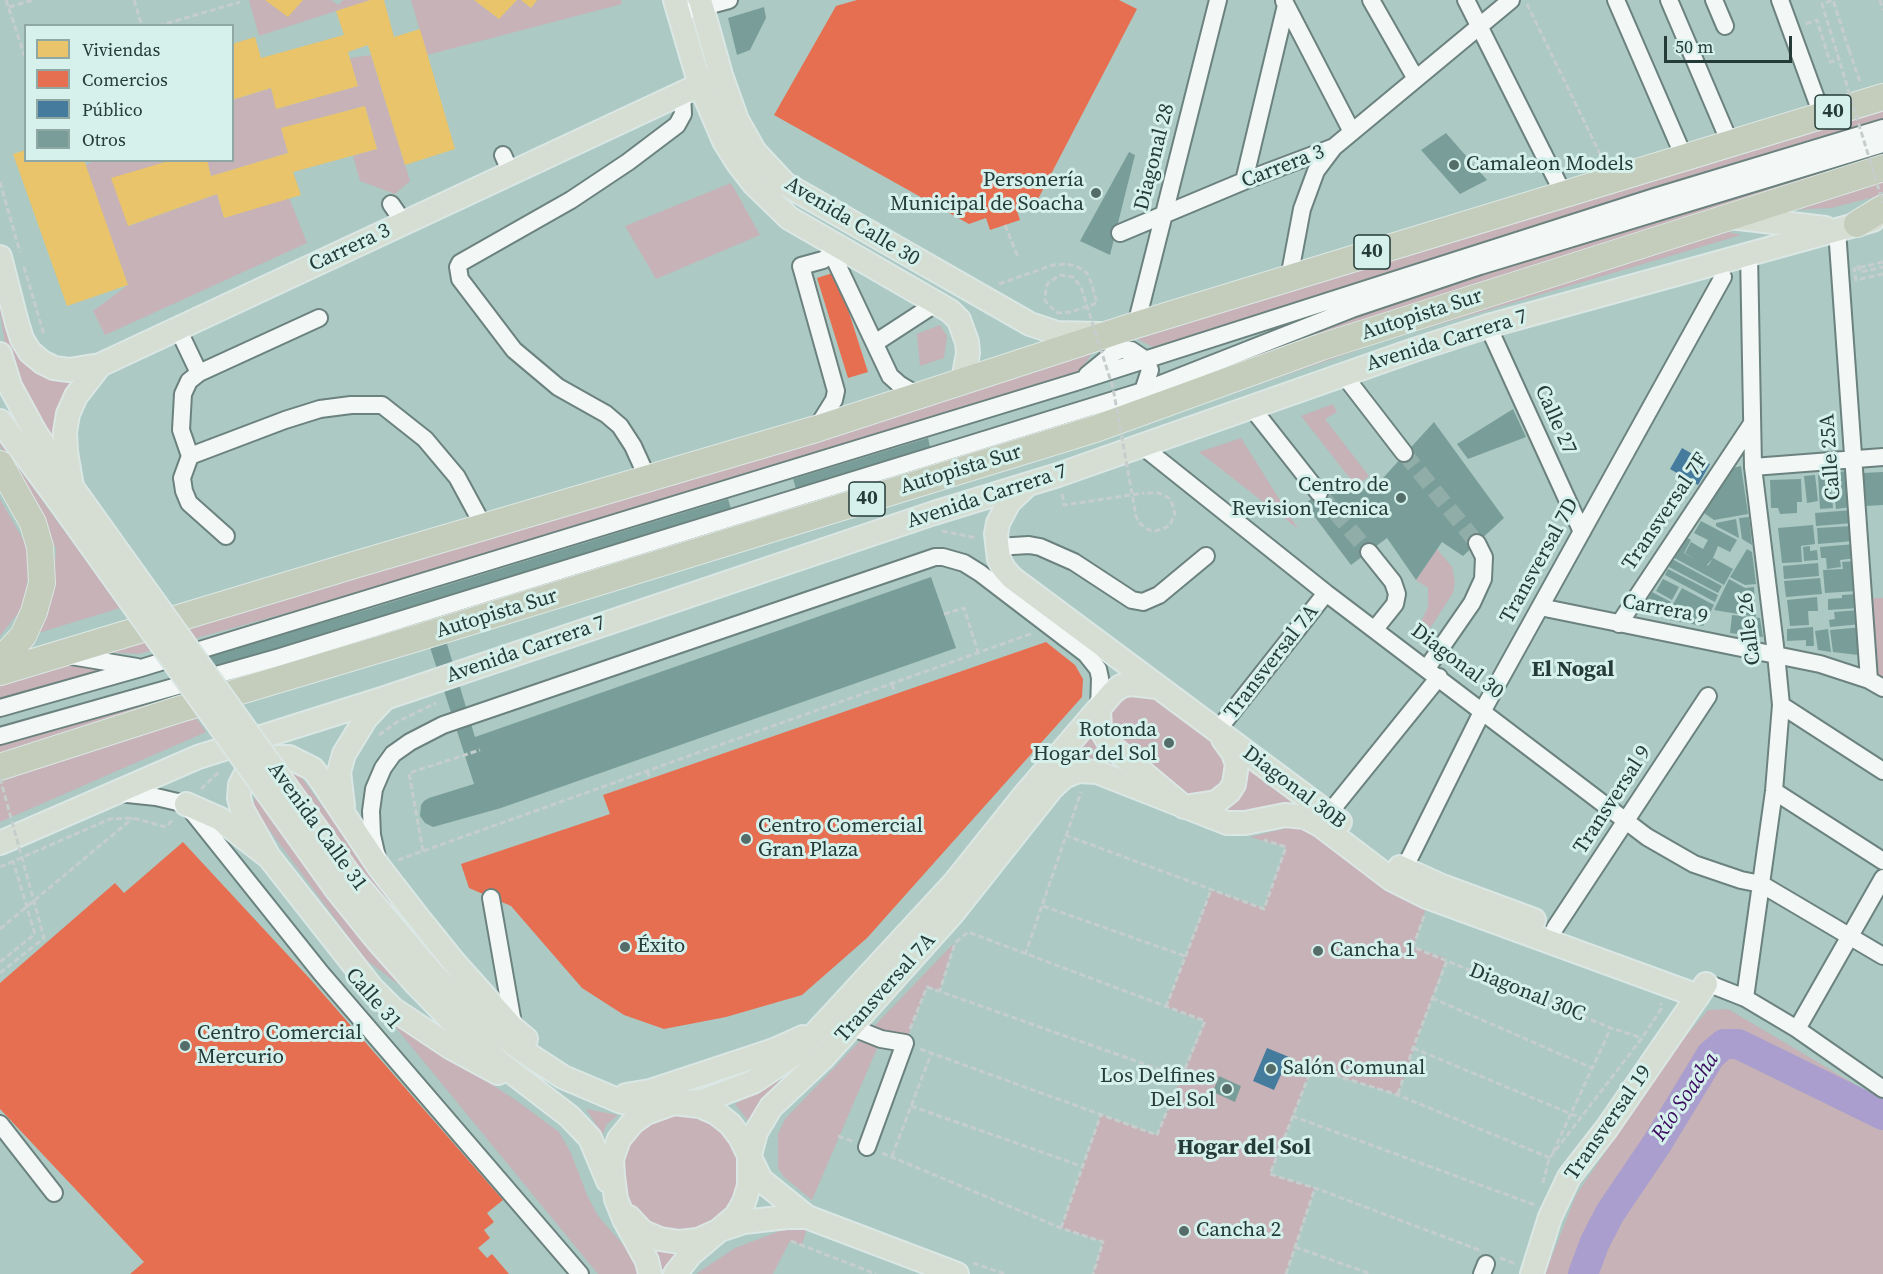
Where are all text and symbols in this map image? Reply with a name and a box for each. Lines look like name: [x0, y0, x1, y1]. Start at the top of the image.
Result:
legend: [24, 24, 234, 162]
scale bar: [1667, 24, 1794, 62]
text: 50 m: [1675, 34, 1713, 59]
text: Viviendas: [82, 37, 160, 62]
text: Comercios: [82, 67, 168, 92]
road number: 40: [1815, 95, 1851, 129]
text: Público: [82, 97, 143, 122]
street label: Diagonal 28: [1130, 101, 1180, 213]
text: Otros: [82, 127, 126, 152]
street label: Carrera 3: [1238, 140, 1328, 194]
place label: Camaleon Models: [1466, 152, 1633, 178]
marker: Camaleon Models: [1447, 158, 1461, 172]
place label: Personería Municipal de Soacha: [890, 168, 1084, 218]
street label: Avenida Calle 30: [780, 172, 924, 272]
marker: Personería Municipal de Soacha: [1089, 186, 1103, 200]
street label: Carrera 3: [305, 218, 395, 278]
road number: 40: [1354, 235, 1390, 269]
street label: Autopista Sur: [1358, 284, 1486, 346]
street label: Avenida Carrera 7: [1364, 305, 1530, 377]
street label: Calle 27: [1529, 382, 1581, 458]
street label: Calle 25A: [1815, 413, 1847, 501]
street label: Autopista Sur: [897, 440, 1025, 500]
street label: Transversal 7F: [1617, 448, 1715, 576]
street label: Avenida Carrera 7: [904, 459, 1070, 535]
place label: Centro de Revision Tecnica: [1232, 473, 1389, 523]
road number: 40: [849, 482, 885, 516]
marker: Centro de Revision Tecnica: [1394, 491, 1408, 505]
street label: Transversal 7D: [1495, 494, 1585, 628]
street label: Autopista Sur: [433, 584, 561, 644]
street label: Carrera 9: [1620, 589, 1710, 631]
street label: Calle 26: [1733, 591, 1767, 667]
street label: Transversal 7A: [1220, 600, 1324, 724]
street label: Avenida Carrera 7: [443, 611, 609, 689]
street label: Diagonal 30: [1406, 619, 1508, 705]
district label: El Nogal: [1532, 657, 1614, 683]
place label: Rotonda Hogar del Sol: [1033, 718, 1157, 768]
marker: Rotonda Hogar del Sol: [1162, 736, 1176, 750]
street label: Diagonal 30B: [1237, 741, 1351, 835]
street label: Transversal 9: [1569, 741, 1657, 859]
street label: Avenida Calle 31: [262, 758, 372, 896]
place label: Centro Comercial Gran Plaza: [758, 814, 923, 864]
marker: Centro Comercial Gran Plaza: [739, 832, 753, 846]
street label: Transversal 7A: [830, 928, 942, 1048]
place label: Éxito: [637, 934, 685, 960]
place label: Cancha 1: [1330, 938, 1415, 964]
marker: Éxito: [618, 940, 632, 954]
marker: Cancha 1: [1311, 944, 1325, 958]
street label: Diagonal 30C: [1465, 958, 1589, 1028]
street label: Calle 31: [340, 963, 406, 1035]
place label: Centro Comercial Mercurio: [197, 1021, 362, 1071]
marker: Centro Comercial Mercurio: [178, 1039, 192, 1053]
water label: Río Soacha: [1647, 1048, 1725, 1146]
place label: Salón Comunal: [1283, 1056, 1425, 1082]
street label: Transversal 19: [1560, 1061, 1658, 1185]
marker: Salón Comunal: [1264, 1062, 1278, 1076]
place label: Los Delfines Del Sol: [1100, 1064, 1215, 1114]
marker: Los Delfines Del Sol: [1220, 1082, 1234, 1096]
district label: Hogar del Sol: [1177, 1135, 1311, 1161]
place label: Cancha 2: [1196, 1218, 1281, 1244]
marker: Cancha 2: [1177, 1224, 1191, 1238]

